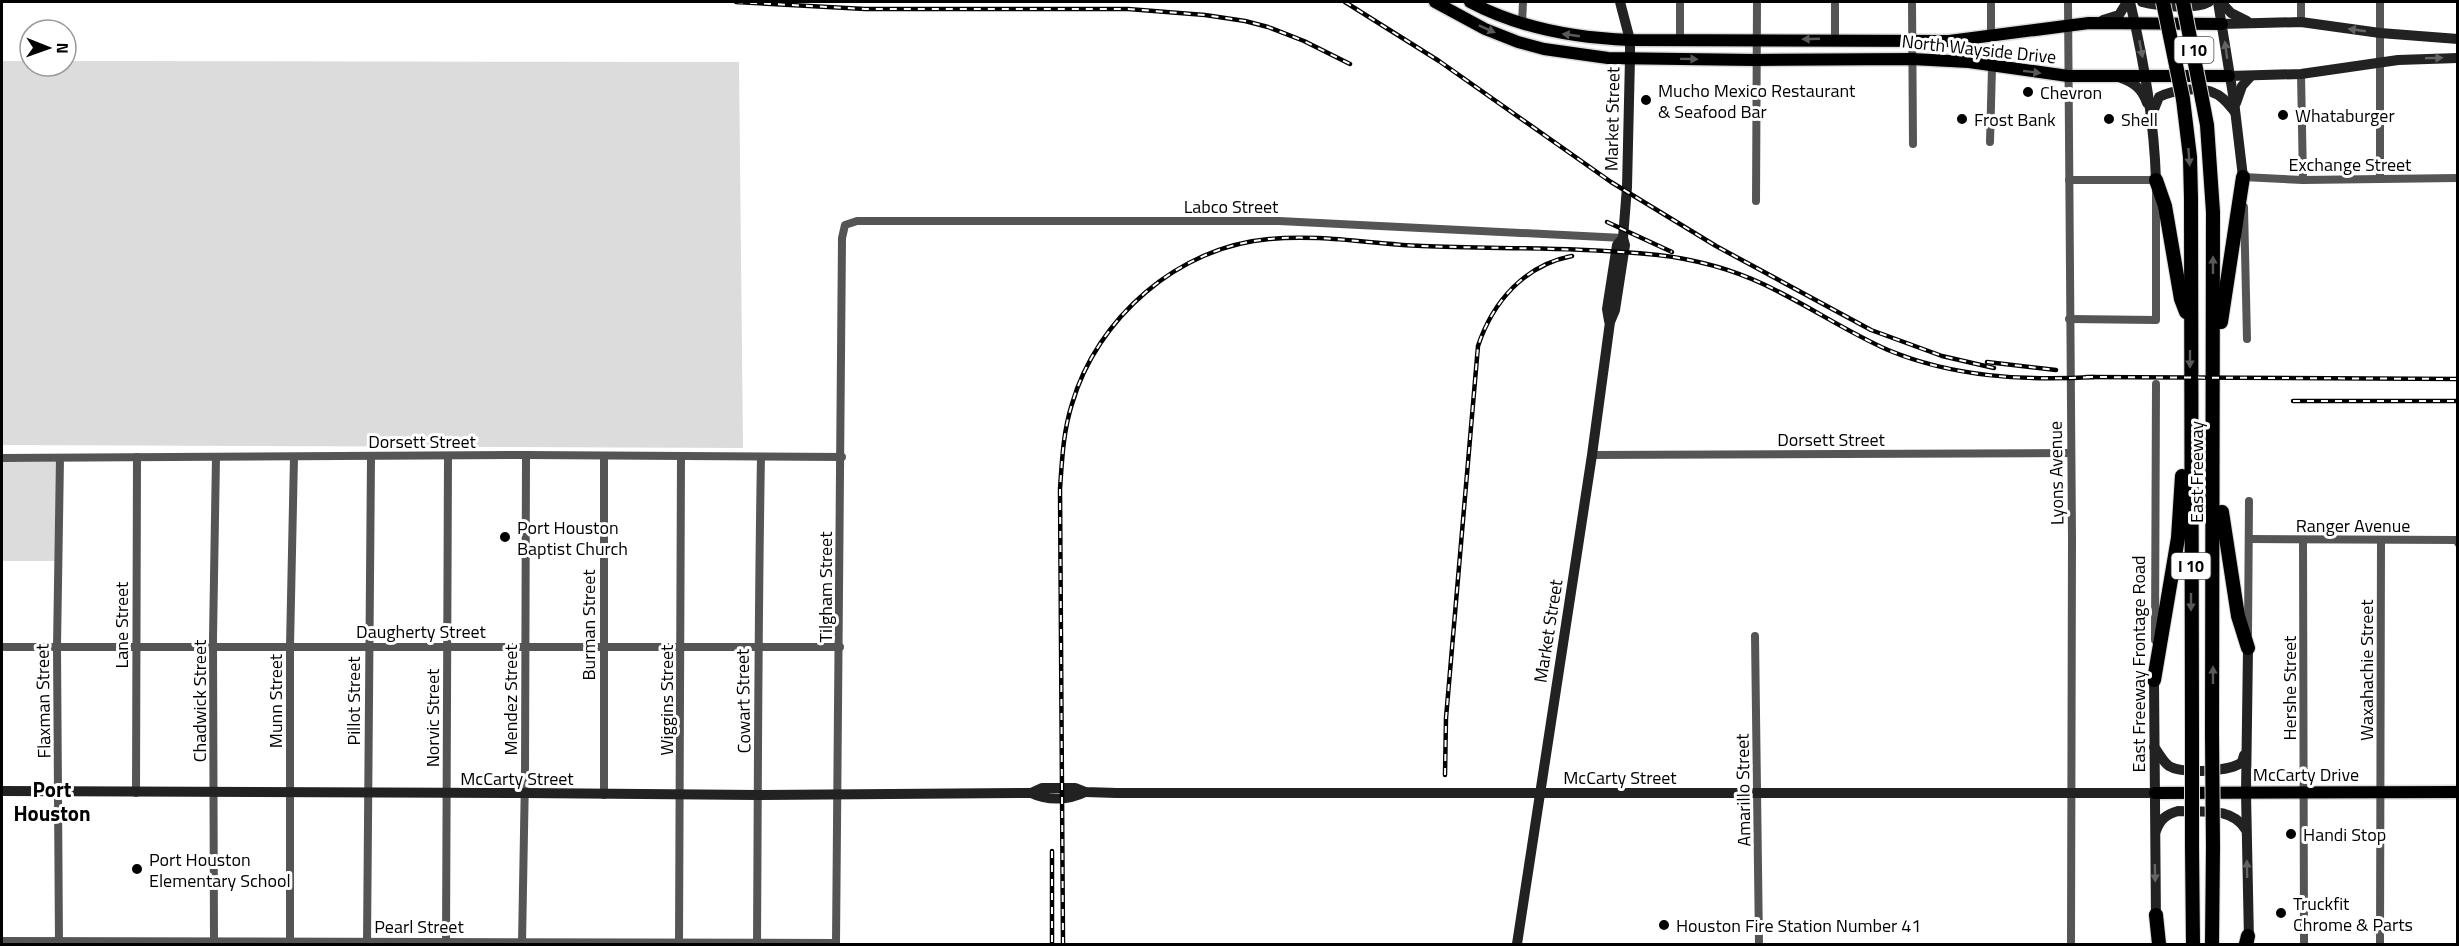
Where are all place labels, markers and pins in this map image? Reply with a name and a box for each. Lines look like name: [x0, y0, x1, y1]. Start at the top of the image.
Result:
place label: Mucho Mexico Restaurant & Seafood Bar: [1658, 77, 1856, 125]
place label: Chevron: [2040, 79, 2102, 106]
marker: Chevron: [2021, 85, 2035, 99]
marker: Mucho Mexico Restaurant & Seafood Bar: [1639, 93, 1653, 107]
place label: Whataburger: [2295, 102, 2395, 129]
place label: Frost Bank: [1974, 106, 2056, 133]
place label: Shell: [2121, 106, 2158, 133]
marker: Whataburger: [2276, 108, 2290, 122]
marker: Frost Bank: [1955, 112, 1969, 126]
marker: Shell: [2102, 112, 2116, 126]
place label: Port Houston Baptist Church: [517, 514, 628, 562]
marker: Port Houston Baptist Church: [498, 530, 512, 544]
place label: Handi Stop: [2303, 821, 2386, 848]
marker: Handi Stop: [2284, 827, 2298, 841]
place label: Port Houston Elementary School: [149, 846, 291, 894]
marker: Port Houston Elementary School: [130, 862, 144, 876]
place label: Truckfit Chrome & Parts: [2293, 890, 2413, 938]
marker: Truckfit Chrome & Parts: [2274, 906, 2288, 920]
place label: Houston Fire Station Number 41: [1676, 912, 1921, 939]
marker: Houston Fire Station Number 41: [1657, 918, 1671, 932]

